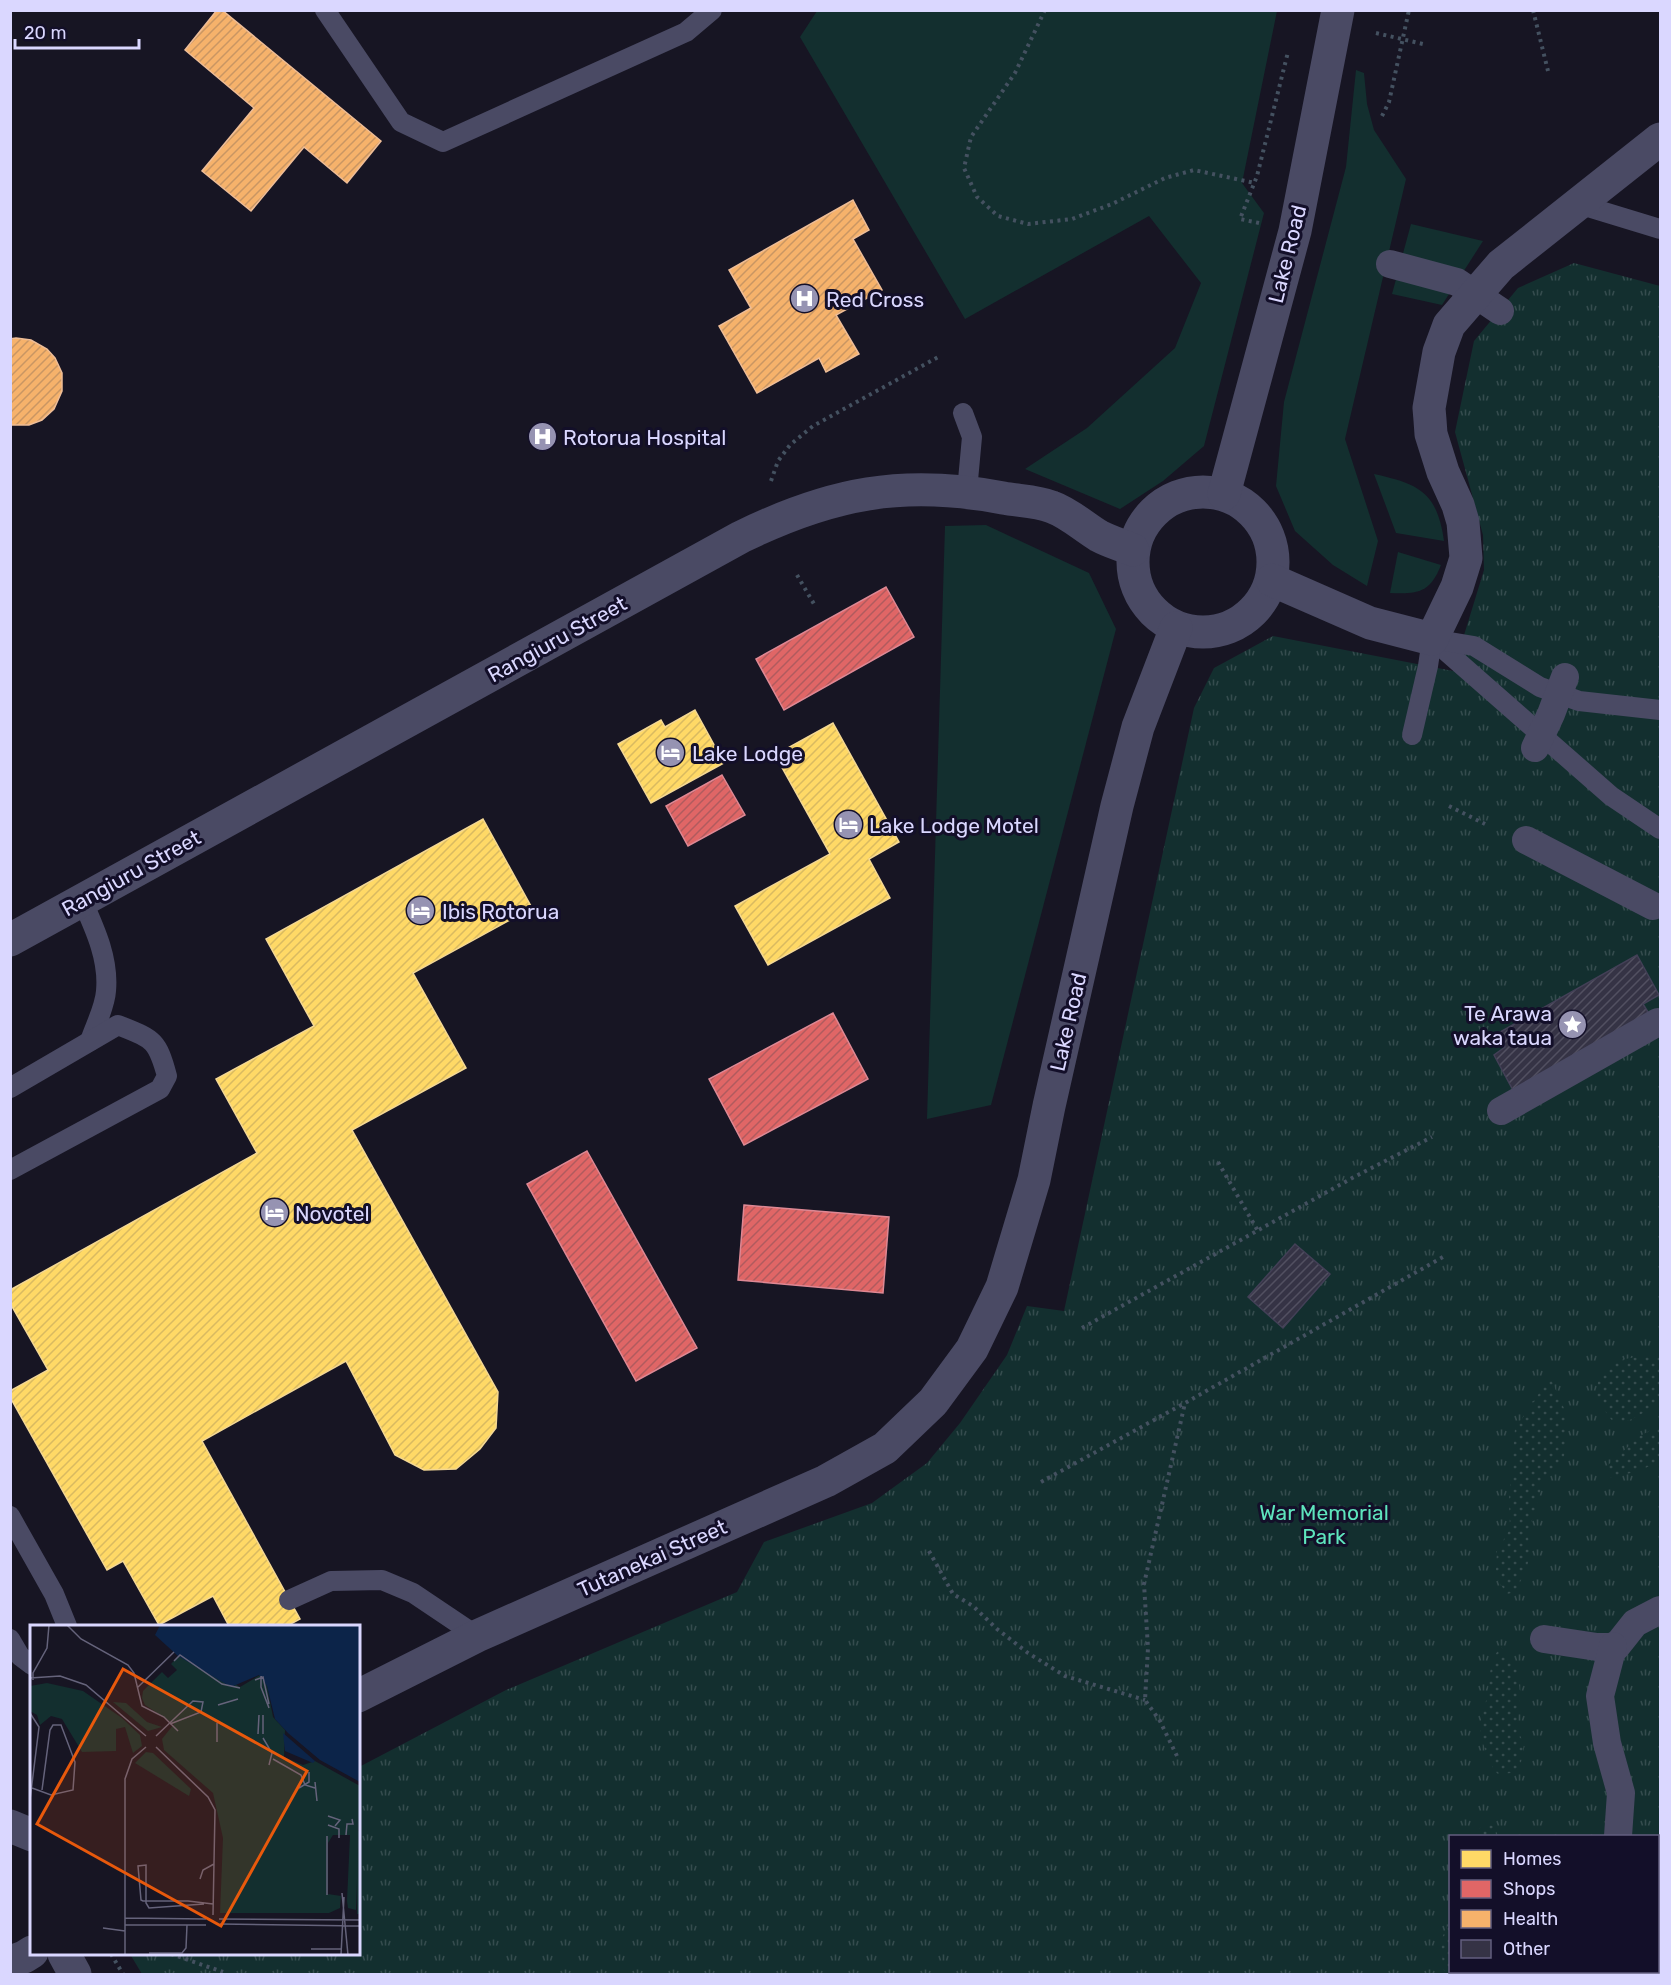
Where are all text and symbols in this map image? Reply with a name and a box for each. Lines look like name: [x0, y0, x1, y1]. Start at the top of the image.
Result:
scale bar: [15, 12, 140, 50]
text: 20 m: [24, 22, 66, 44]
street label: Lake Road: [1263, 202, 1311, 306]
hospital icon: Red Cross: [789, 283, 821, 315]
place label: Red Cross: [826, 287, 924, 312]
hospital icon: Rotorua Hospital: [526, 421, 558, 453]
place label: Rotorua Hospital: [563, 425, 726, 450]
street label: Rangiuru Street: [483, 591, 631, 687]
hotel icon: Lake Lodge: [655, 737, 687, 769]
place label: Lake Lodge: [692, 741, 803, 766]
hotel icon: Lake Lodge Motel: [832, 809, 864, 841]
place label: Lake Lodge Motel: [869, 813, 1039, 838]
street label: Rangiuru Street: [57, 825, 205, 921]
hotel icon: Ibis Rotorua: [405, 895, 437, 927]
place label: Ibis Rotorua: [442, 899, 559, 924]
street label: Lake Road: [1045, 970, 1091, 1074]
place label: Te Arawa waka taua: [1453, 1001, 1552, 1050]
place icon: Te Arawa waka taua: [1557, 1009, 1589, 1041]
hotel icon: Novotel: [258, 1197, 290, 1229]
place label: Novotel: [295, 1201, 370, 1226]
park label: War Memorial Park: [1259, 1500, 1389, 1549]
street label: Tutanekai Street: [574, 1514, 730, 1602]
inset map: [30, 1625, 360, 1955]
legend: [1449, 1835, 1659, 1973]
text: Homes: [1503, 1848, 1561, 1870]
text: Shops: [1503, 1878, 1555, 1900]
text: Health: [1503, 1908, 1558, 1930]
text: Other: [1503, 1938, 1550, 1960]

